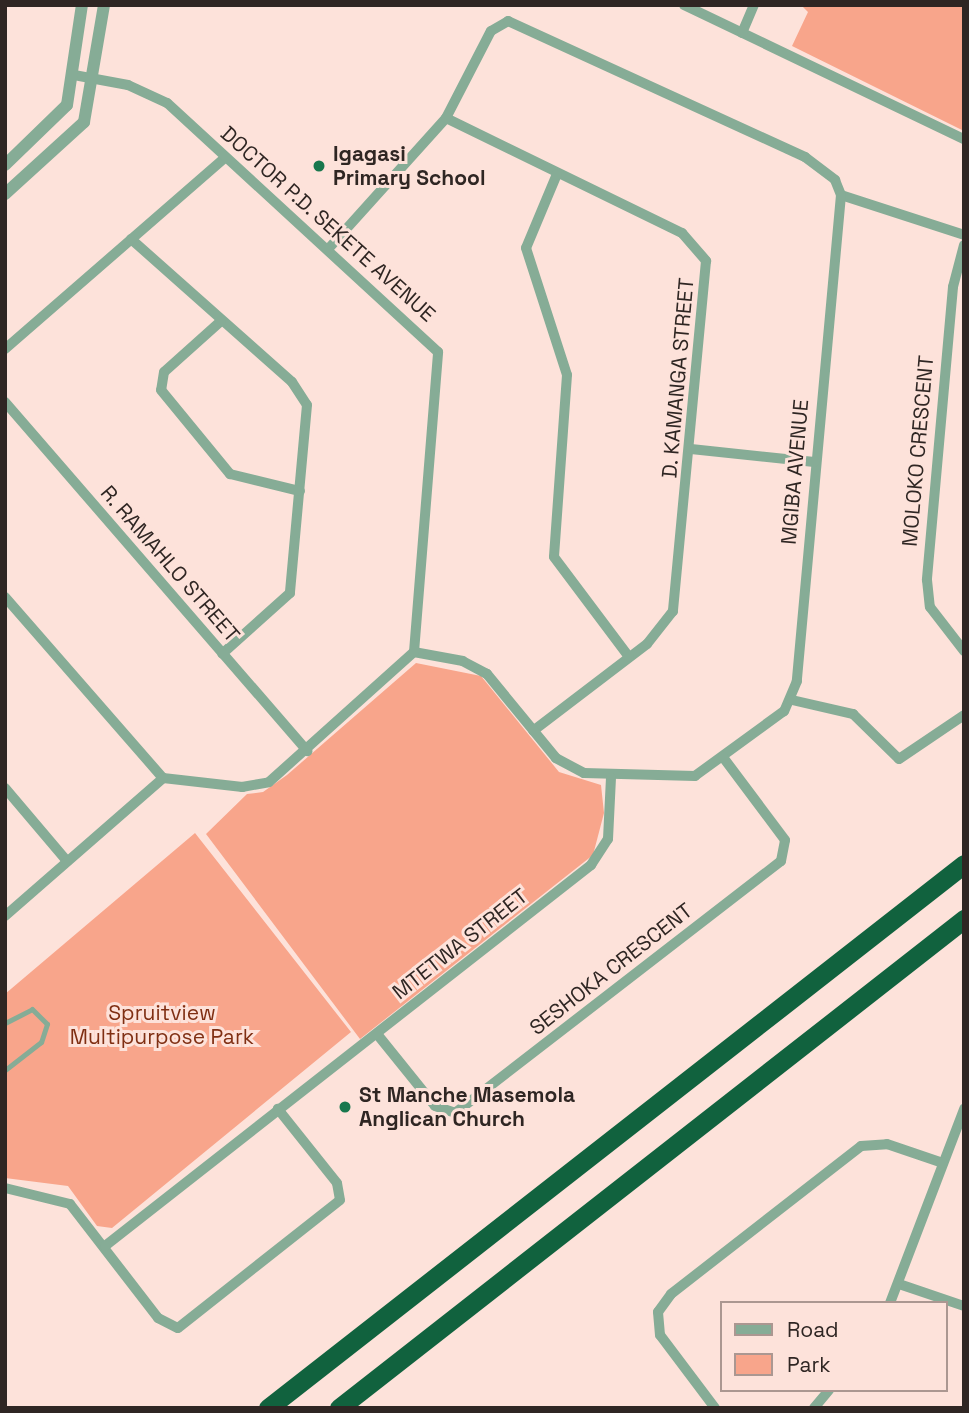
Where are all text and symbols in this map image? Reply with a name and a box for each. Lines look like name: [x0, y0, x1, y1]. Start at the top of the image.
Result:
street label: DOCTOR P.D. SEKETE AVENUE: [215, 121, 441, 327]
place label: Igagasi Primary School: [333, 141, 486, 191]
marker: Igagasi Primary School: [311, 158, 327, 174]
street label: D. KAMANGA STREET: [657, 276, 699, 480]
street label: MOLOKO CRESCENT: [897, 354, 939, 548]
street label: MGIBA AVENUE: [776, 398, 814, 546]
street label: R. RAMAHLO STREET: [95, 480, 245, 648]
street label: MTETWA STREET: [387, 883, 533, 1005]
street label: SESHOKA CRESCENT: [524, 898, 698, 1040]
park label: Spruitview Multipurpose Park: [70, 1000, 254, 1050]
place label: St Manche Masemola Anglican Church: [359, 1082, 575, 1132]
marker: St Manche Masemola Anglican Church: [337, 1099, 353, 1115]
legend: [720, 1301, 948, 1392]
text: Road: [787, 1316, 839, 1343]
text: Park: [787, 1351, 831, 1378]

